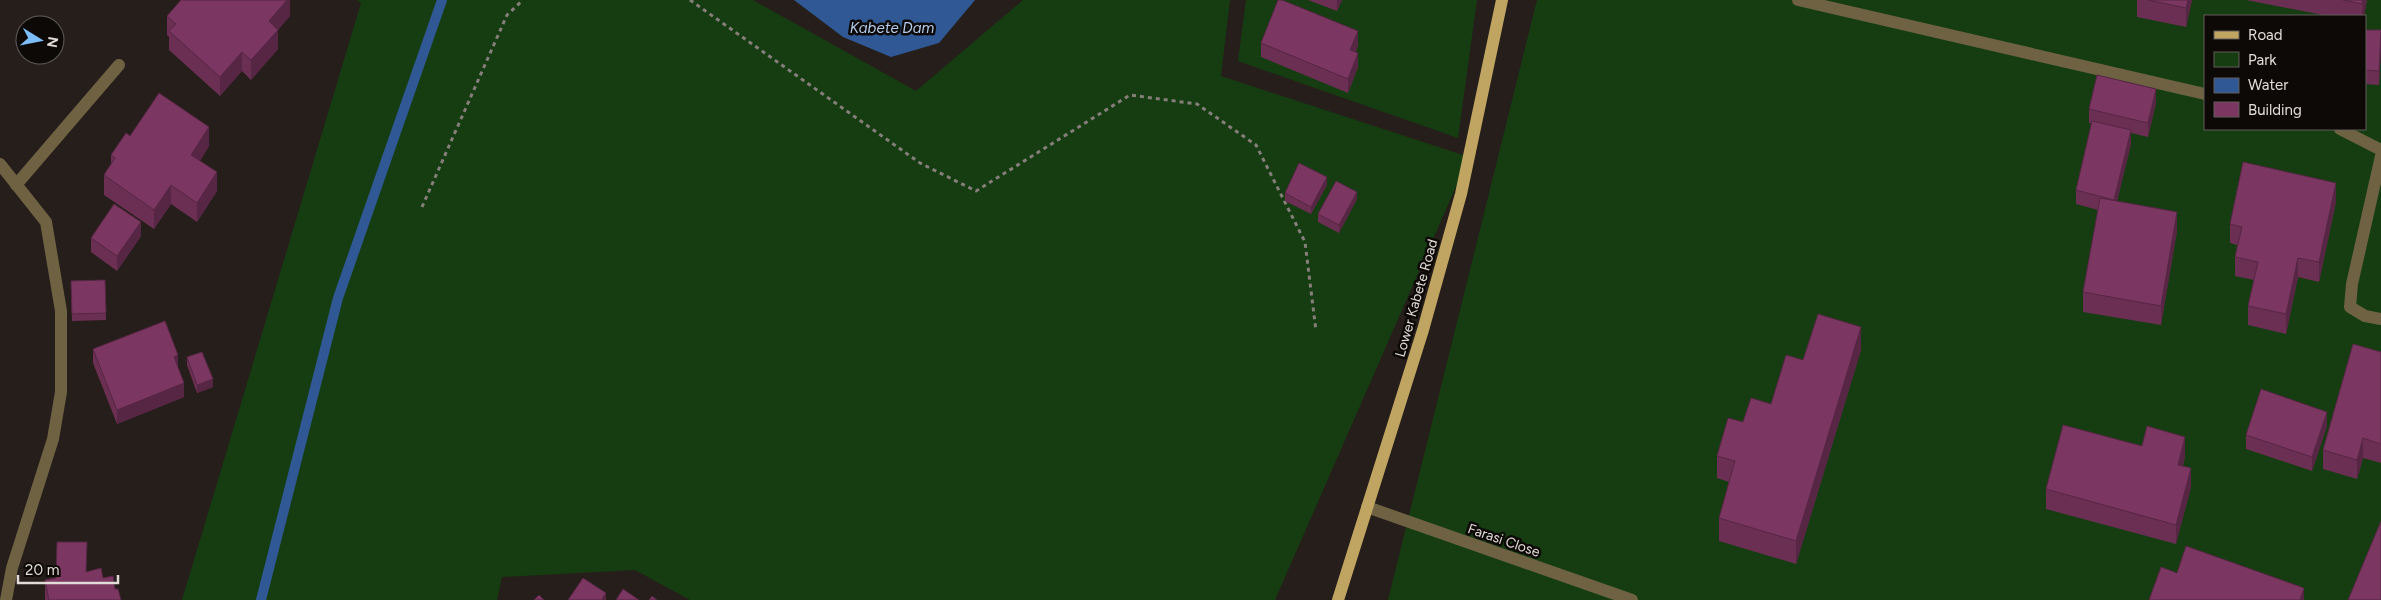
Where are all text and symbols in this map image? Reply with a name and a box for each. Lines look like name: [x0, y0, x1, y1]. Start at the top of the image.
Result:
north arrow: [15, 15, 65, 65]
legend: [2204, 15, 2366, 130]
water label: Kabete Dam: [850, 19, 934, 37]
text: Road: [2248, 26, 2283, 44]
text: N: [43, 35, 62, 49]
text: Park: [2248, 51, 2277, 69]
text: Water: [2248, 76, 2288, 94]
text: Building: [2248, 101, 2302, 119]
street label: Lower Kabete Road: [1392, 237, 1441, 359]
street label: Farasi Close: [1466, 520, 1542, 561]
scale bar: [18, 552, 118, 584]
text: 20 m: [25, 561, 59, 579]

